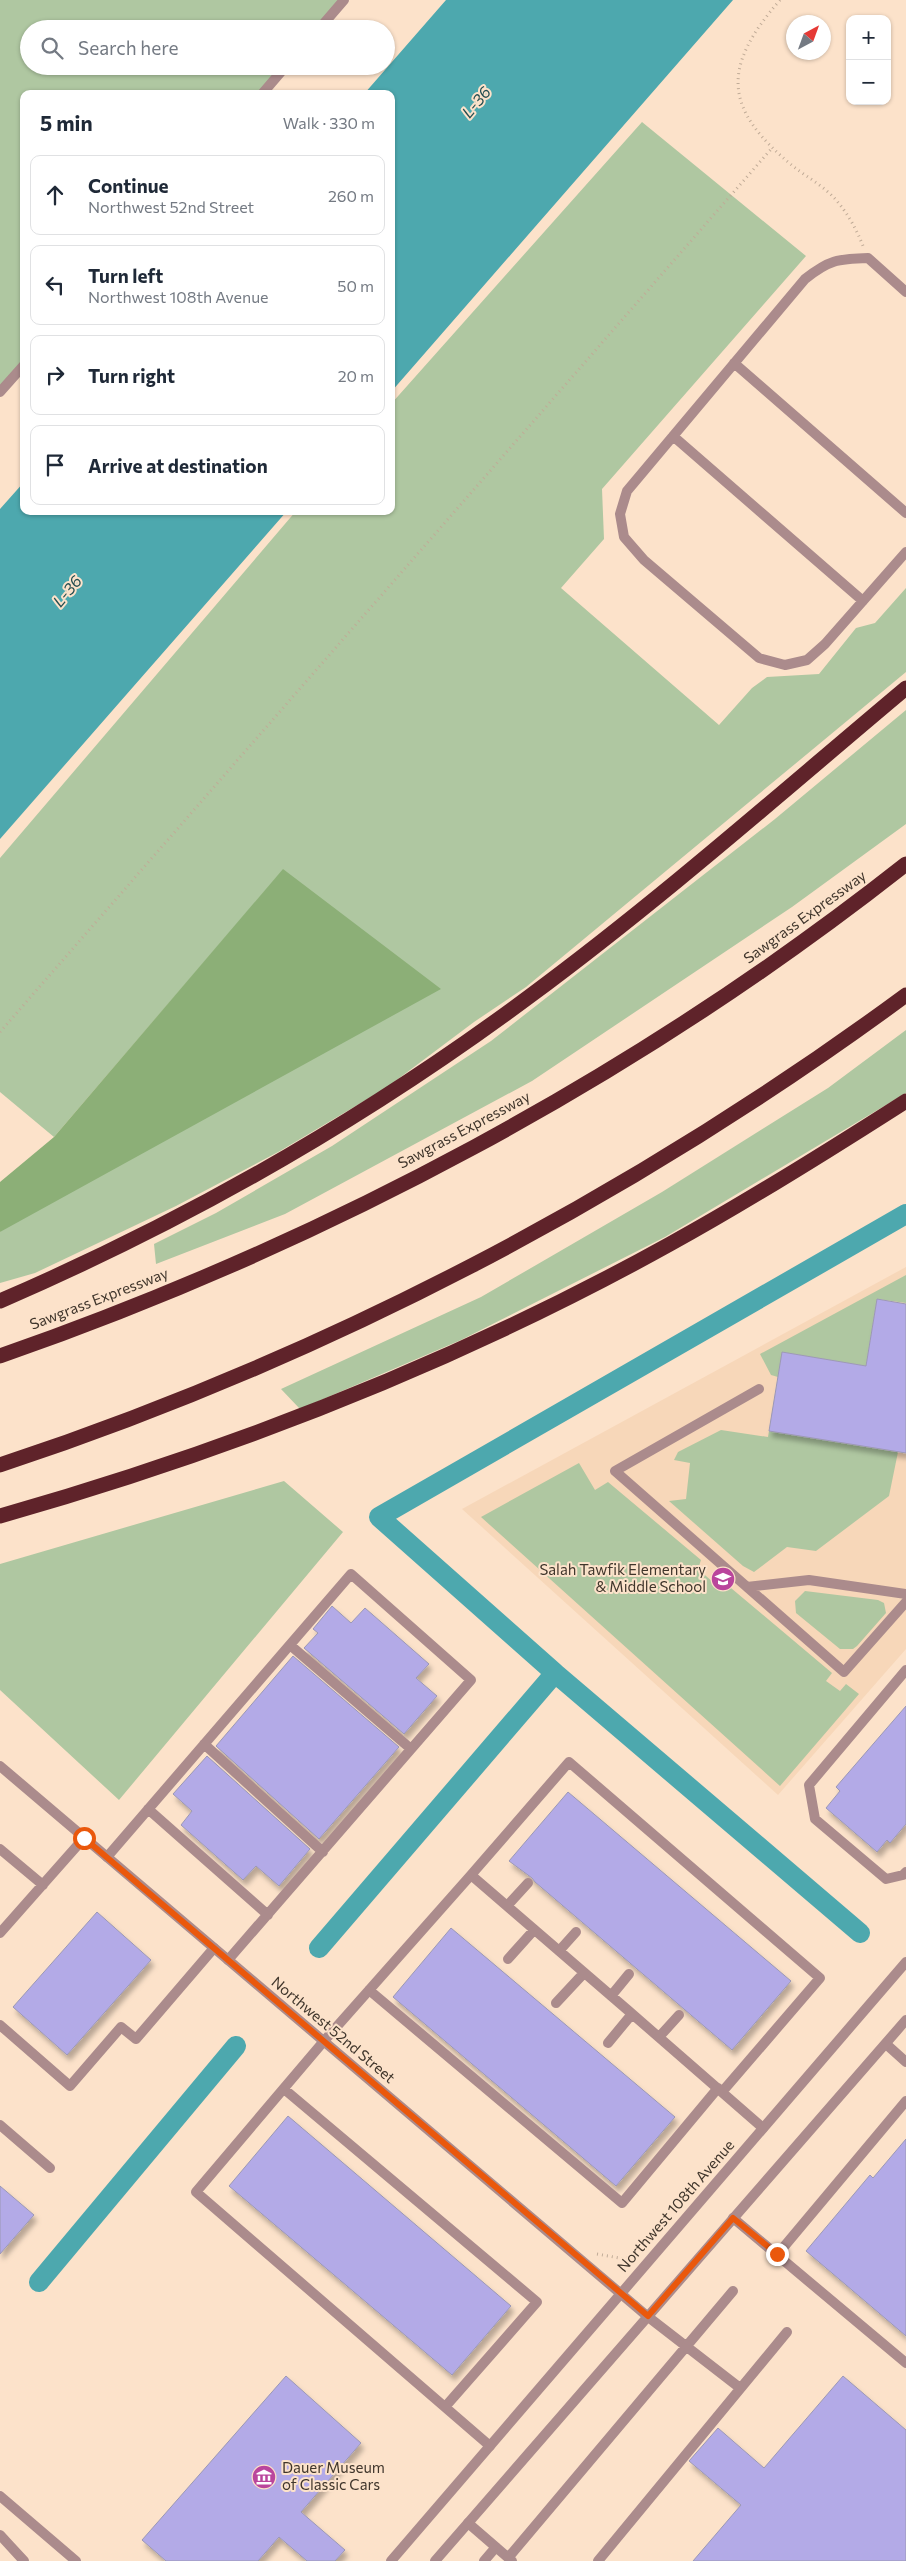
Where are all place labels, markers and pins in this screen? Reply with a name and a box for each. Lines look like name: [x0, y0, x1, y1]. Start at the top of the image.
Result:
place label: Salah Tawfik Elementary & Middle School: [539, 1560, 706, 1595]
school or university icon: Salah Tawfik Elementary & Middle School: [710, 1566, 736, 1592]
place label: Dauer Museum of Classic Cars: [282, 2458, 385, 2493]
museum icon: Dauer Museum of Classic Cars: [251, 2464, 277, 2490]

